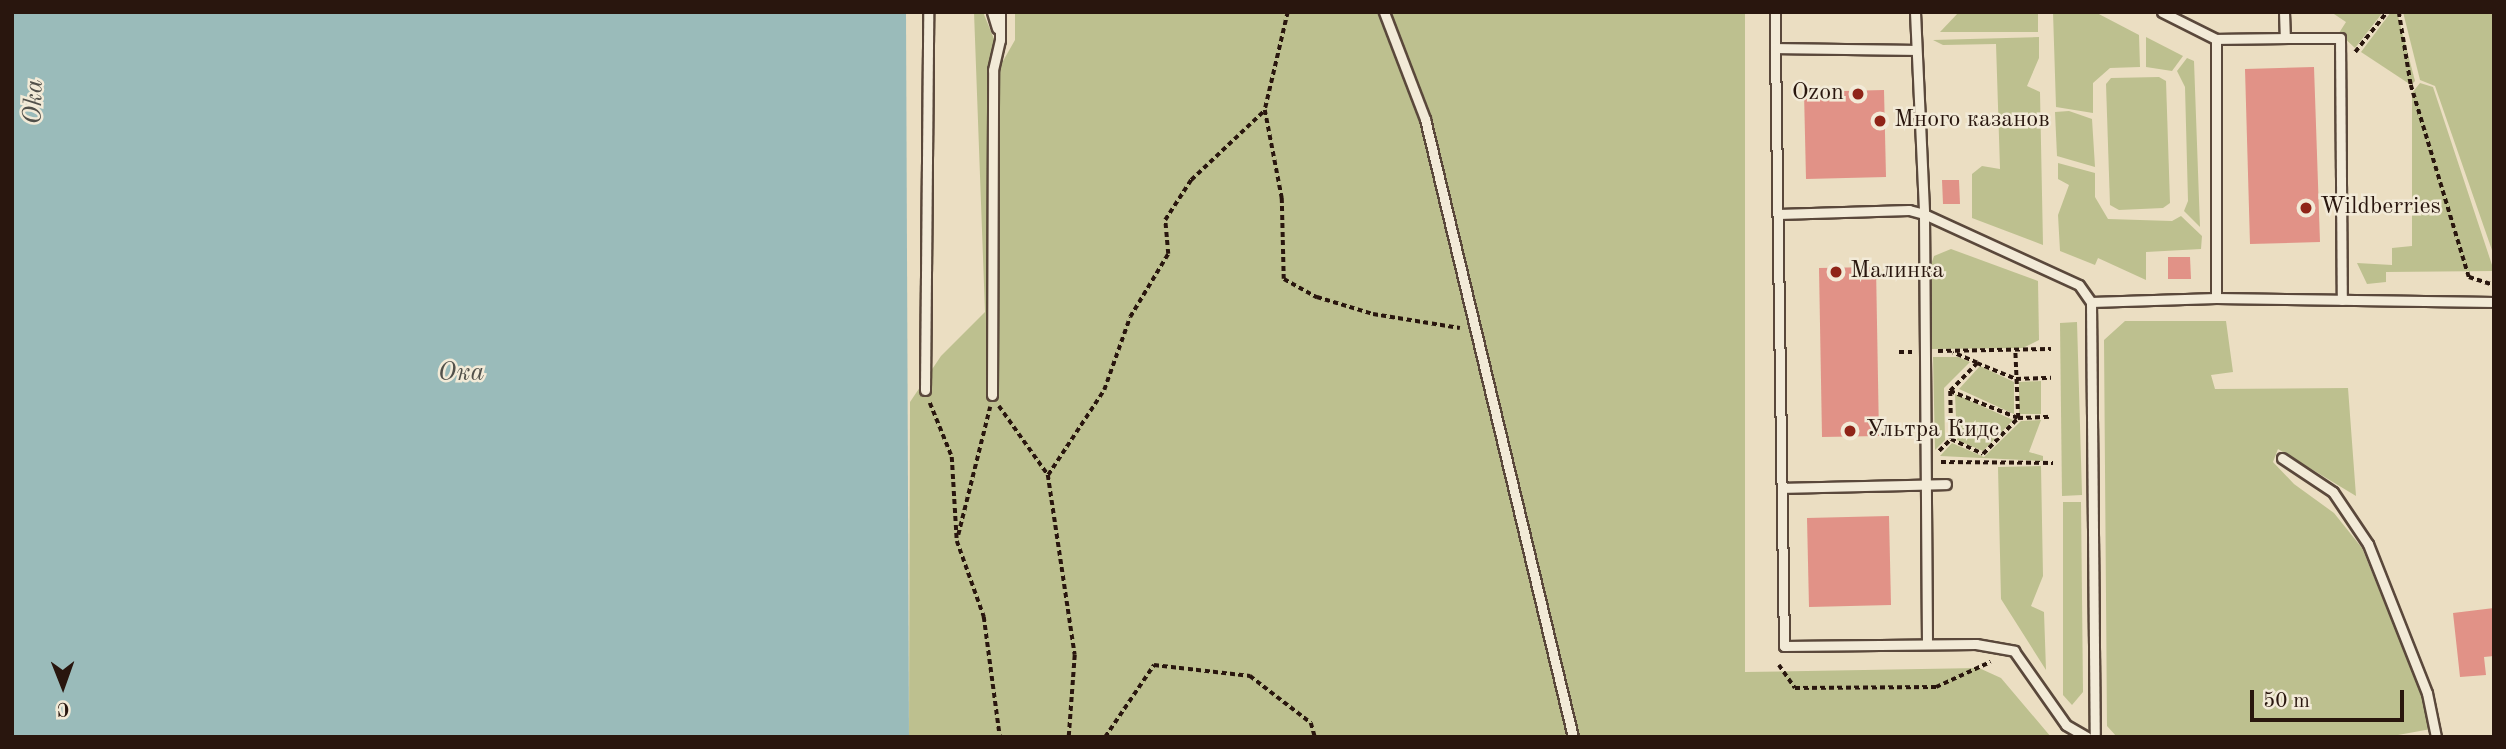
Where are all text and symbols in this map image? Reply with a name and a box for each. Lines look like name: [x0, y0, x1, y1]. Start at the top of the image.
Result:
water label: Oka: [19, 79, 51, 125]
place label: Ozon: [1792, 80, 1844, 108]
marker: Ozon: [1850, 86, 1866, 102]
place label: Много казанов: [1894, 107, 2050, 135]
marker: Много казанов: [1872, 113, 1888, 129]
place label: Wildberries: [2320, 194, 2441, 222]
marker: Wildberries: [2298, 200, 2314, 216]
place label: Малинка: [1850, 258, 1944, 286]
marker: Малинка: [1828, 264, 1844, 280]
water label: Ока: [438, 358, 484, 390]
place label: Ультра Кидс: [1866, 417, 1999, 445]
marker: Ультра Кидс: [1840, 421, 1860, 441]
north arrow: [28, 651, 98, 721]
scale bar: [2254, 676, 2408, 720]
text: 50 m: [2263, 691, 2310, 712]
text: С: [57, 698, 70, 717]

